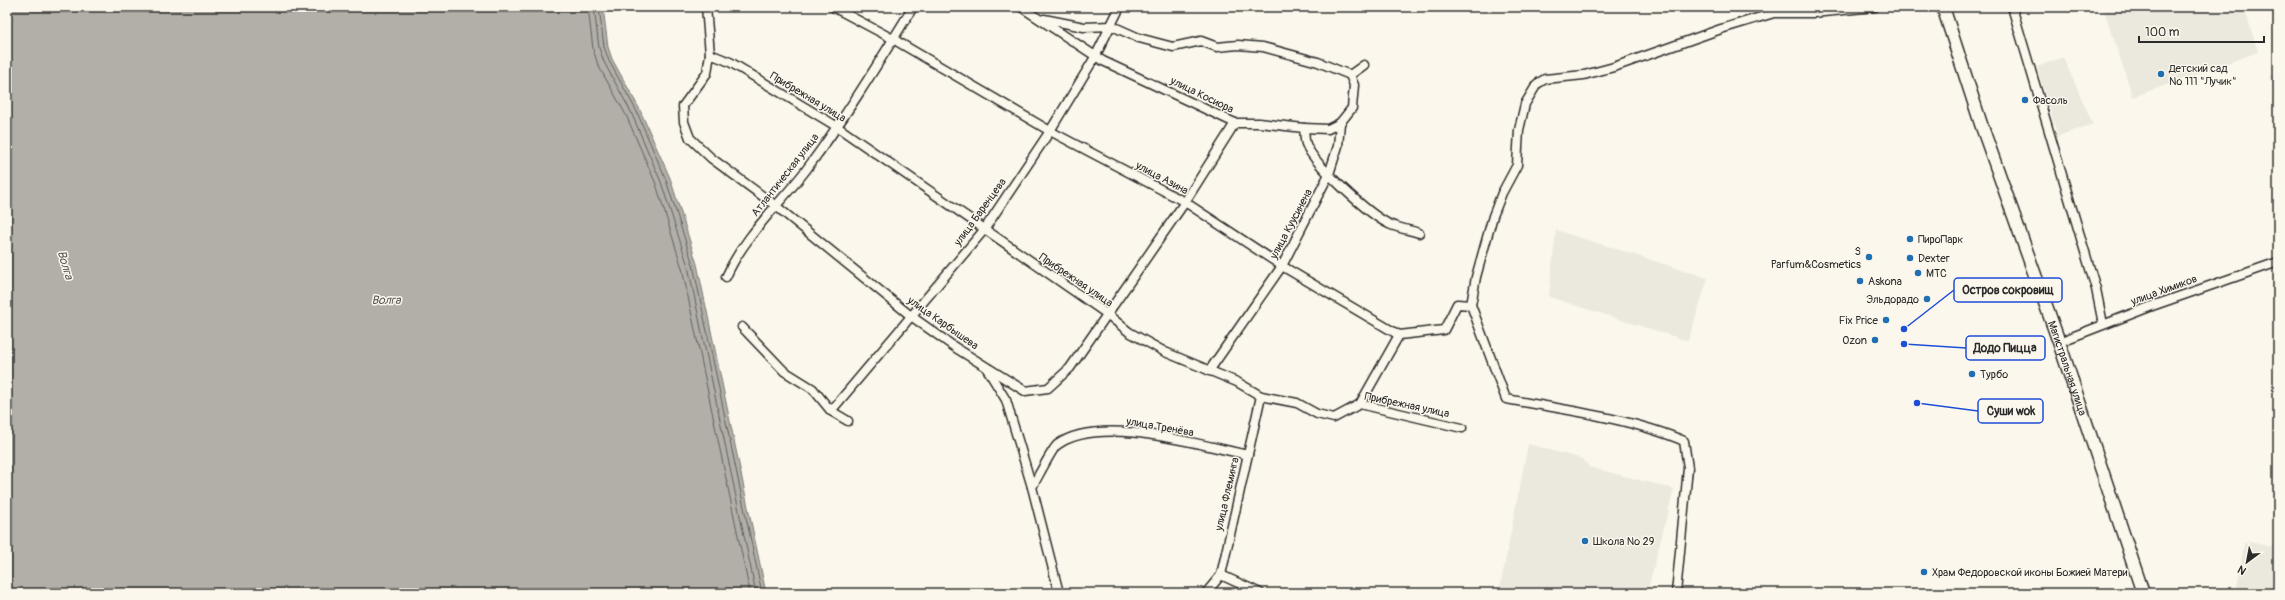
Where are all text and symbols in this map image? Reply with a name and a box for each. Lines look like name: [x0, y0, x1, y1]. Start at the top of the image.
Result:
scale bar: [2139, 18, 2264, 44]
text: 100 m: [2145, 25, 2180, 40]
place label: Детский сад № 111 "Лучик": [2168, 62, 2236, 88]
street label: Прибрежная улица: [768, 69, 848, 125]
marker: Детский сад № 111 "Лучик": [2156, 69, 2166, 79]
street label: улица Косиора: [1167, 74, 1236, 116]
place label: Фасоль: [2033, 94, 2068, 107]
marker: Фасоль: [2020, 95, 2030, 105]
street label: Атлантическая улица: [749, 131, 821, 219]
street label: улица Азина: [1133, 158, 1191, 197]
street label: улица Баренцева: [951, 176, 1009, 249]
street label: улица Куусинена: [1267, 187, 1315, 262]
place label: ПироПарк: [1918, 233, 1964, 246]
marker: ПироПарк: [1905, 234, 1915, 244]
place label: S Parfum&Cosmetics: [1771, 245, 1861, 271]
water label: Волга: [54, 249, 77, 283]
street label: Прибрежная улица: [1037, 251, 1115, 309]
marker: S Parfum&Cosmetics: [1864, 252, 1874, 262]
place label: Dexter: [1918, 252, 1950, 265]
marker: Dexter: [1905, 253, 1915, 263]
place label: МТС: [1926, 267, 1947, 280]
marker: МТС: [1913, 268, 1923, 278]
street label: улица Химиков: [2128, 272, 2199, 308]
place label: Askona: [1868, 275, 1902, 288]
marker: Askona: [1855, 276, 1865, 286]
callout: Остров сокровищ: [1954, 278, 2062, 302]
text: Остров сокровищ: [1962, 283, 2054, 298]
water label: Волга: [371, 293, 402, 308]
street label: улица Карбышева: [904, 293, 981, 352]
place label: Эльдорадо: [1866, 293, 1919, 306]
marker: Эльдорадо: [1922, 294, 1932, 304]
place label: Fix Price: [1839, 314, 1879, 327]
marker: Fix Price: [1881, 315, 1891, 325]
street label: Магистральная улица: [2045, 319, 2090, 417]
place label: Ozon: [1842, 334, 1867, 347]
marker: Ozon: [1870, 335, 1880, 345]
callout: Додо Пицца: [1966, 336, 2045, 360]
text: Додо Пицца: [1972, 341, 2037, 356]
place label: Турбо: [1980, 368, 2008, 381]
marker: Турбо: [1967, 369, 1977, 379]
street label: Прибрежная улица: [1363, 390, 1451, 420]
callout: Суши wok: [1978, 399, 2043, 423]
text: Суши wok: [1987, 404, 2036, 419]
street label: улица Тренёва: [1124, 414, 1195, 439]
street label: улица Флеминга: [1212, 456, 1242, 533]
place label: Школа № 29: [1593, 535, 1655, 548]
marker: Школа № 29: [1580, 536, 1590, 546]
north arrow: [2227, 542, 2267, 582]
text: N: [2235, 562, 2249, 578]
place label: Храм Федоровской иконы Божией Матери: [1932, 566, 2128, 579]
marker: Храм Федоровской иконы Божией Матери: [1919, 567, 1929, 577]

